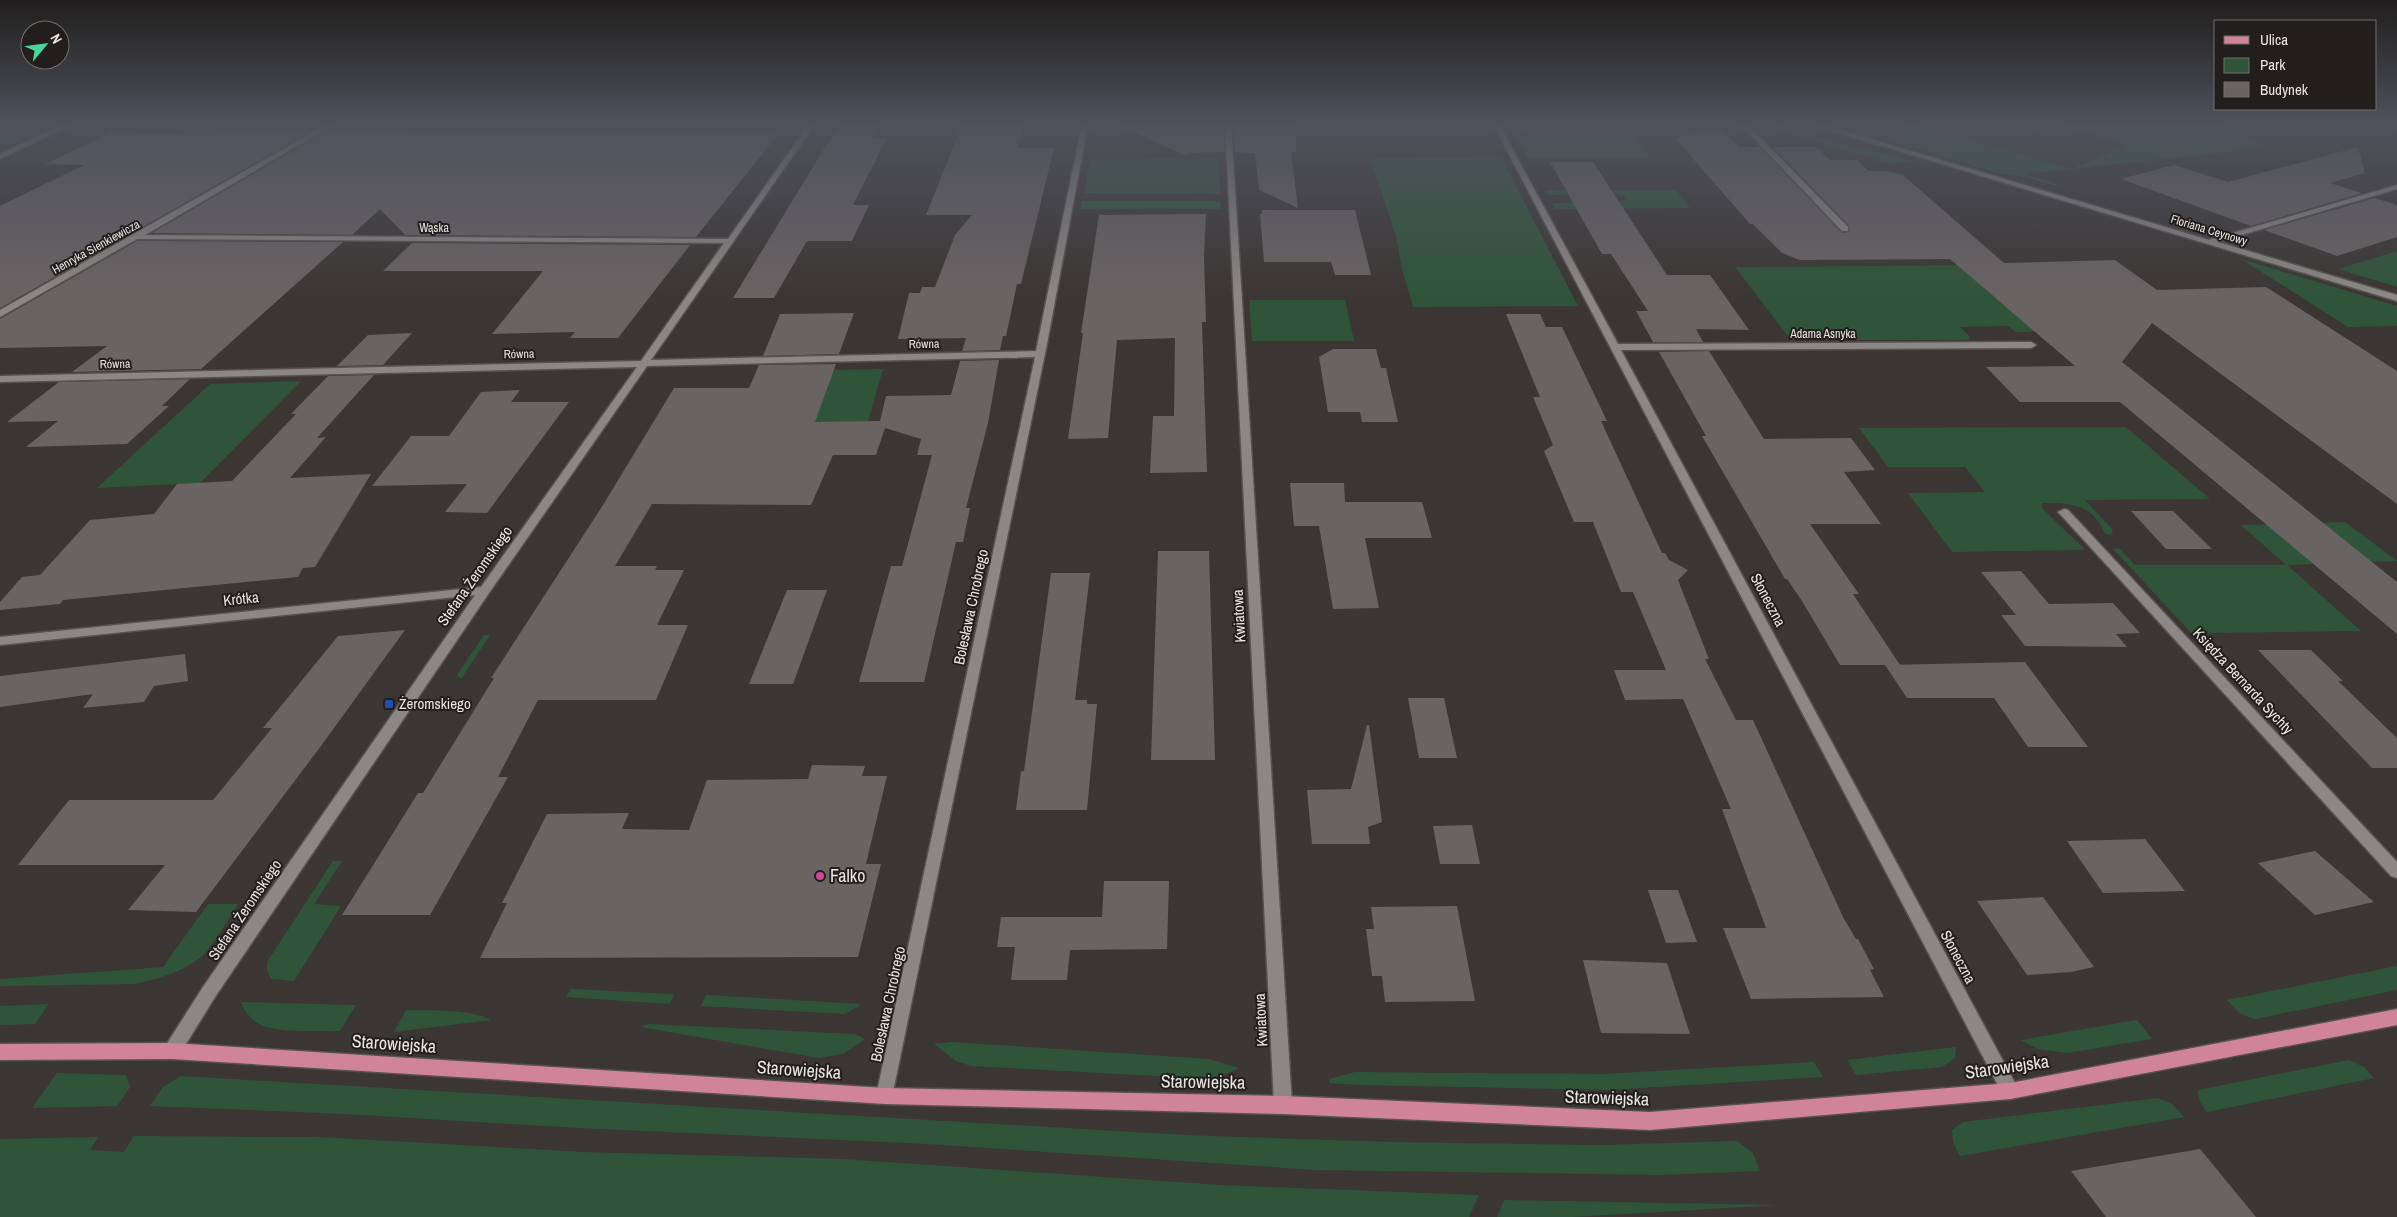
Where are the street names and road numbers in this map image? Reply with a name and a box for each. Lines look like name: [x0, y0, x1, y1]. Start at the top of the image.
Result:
street label: Floriana Ceynowy: [2169, 211, 2249, 249]
street label: Henryka Sienkiewicza: [49, 216, 143, 278]
street label: Wąska: [419, 220, 449, 236]
street label: Adama Asnyka: [1789, 326, 1856, 342]
street label: Równa: [909, 336, 940, 352]
street label: Równa: [504, 346, 535, 362]
street label: Równa: [100, 356, 131, 372]
street label: Stefana Żeromskiego: [432, 521, 517, 630]
street label: Bolesława Chrobrego: [948, 547, 993, 667]
street label: Słoneczna: [1746, 569, 1791, 630]
street label: Krótka: [222, 586, 260, 611]
street label: Kwiatowa: [1227, 589, 1250, 643]
street label: Księdza Bernarda Sychty: [2188, 623, 2299, 739]
street label: Stefana Żeromskiego: [203, 855, 286, 964]
street label: Słoneczna: [1936, 926, 1981, 987]
street label: Bolesława Chrobrego: [865, 944, 910, 1064]
street label: Kwiatowa: [1249, 993, 1272, 1047]
street label: Starowiejska: [351, 1028, 437, 1059]
street label: Starowiejska: [1963, 1048, 2051, 1085]
street label: Starowiejska: [756, 1054, 842, 1085]
street label: Starowiejska: [1161, 1068, 1245, 1095]
street label: Starowiejska: [1564, 1084, 1650, 1111]

